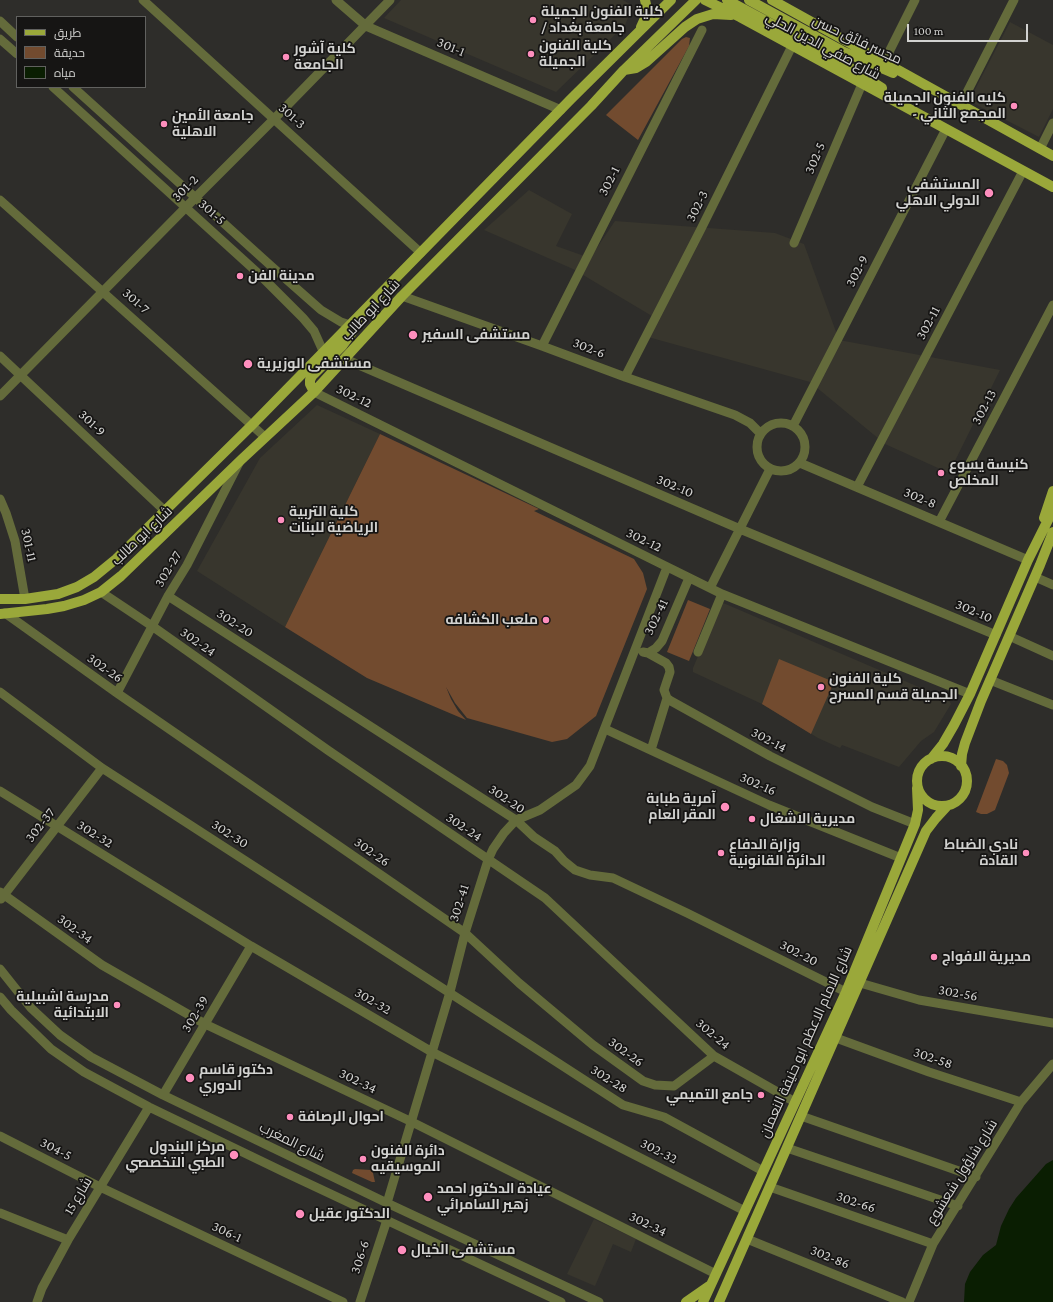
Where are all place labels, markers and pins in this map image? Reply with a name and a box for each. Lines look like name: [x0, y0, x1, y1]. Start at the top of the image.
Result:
place label: كلية الفنون الجميلة / جامعة بغداد: [541, 4, 663, 36]
marker: كلية الفنون الجميلة / جامعة بغداد: [528, 15, 538, 25]
place label: كلية الفنون الجميلة: [539, 38, 612, 70]
place label: كلية آشور الجامعة: [294, 41, 356, 74]
marker: كلية الفنون الجميلة: [526, 49, 536, 59]
marker: كلية آشور الجامعة: [281, 52, 291, 62]
place label: كليه الفنون الجميلة - المجمع الثاني: [884, 90, 1006, 122]
marker: كليه الفنون الجميلة - المجمع الثاني: [1009, 101, 1019, 111]
place label: جامعة الأمين الاهلية: [172, 108, 253, 140]
marker: جامعة الأمين الاهلية: [159, 119, 169, 129]
place label: المستشفى الدولي الاهلي: [896, 177, 980, 210]
marker: المستشفى الدولي الاهلي: [983, 187, 995, 199]
place label: مدينة الفن: [248, 268, 315, 284]
marker: مدينة الفن: [235, 271, 245, 281]
place label: مستشفى السفير: [422, 327, 530, 343]
marker: مستشفى السفير: [407, 329, 419, 341]
place label: مستشفى الوزيرية: [257, 356, 371, 372]
marker: مستشفى الوزيرية: [242, 358, 254, 370]
place label: كنيسة يسوع المخلص: [949, 457, 1028, 490]
marker: كنيسة يسوع المخلص: [936, 468, 946, 478]
place label: كلية التربية الرياضية للبنات: [289, 504, 378, 536]
marker: كلية التربية الرياضية للبنات: [276, 515, 286, 525]
place label: ملعب الكشافه: [445, 612, 538, 628]
marker: ملعب الكشافه: [541, 615, 551, 625]
place label: كلية الفنون الجميلة قسم المسرح: [829, 671, 958, 704]
marker: كلية الفنون الجميلة قسم المسرح: [816, 682, 826, 692]
place label: آمرية طبابة المقر العام: [646, 791, 716, 824]
marker: آمرية طبابة المقر العام: [719, 801, 731, 813]
place label: مديرية الاشغال: [760, 811, 855, 827]
marker: مديرية الاشغال: [747, 814, 757, 824]
place label: وزارة الدفاع الدائرة القانونية: [729, 837, 826, 870]
place label: نادي الضباط القادة: [944, 837, 1018, 870]
marker: وزارة الدفاع الدائرة القانونية: [716, 848, 726, 858]
marker: نادي الضباط القادة: [1021, 848, 1031, 858]
place label: مديرية الافواج: [942, 949, 1031, 965]
marker: مديرية الافواج: [929, 952, 939, 962]
place label: مدرسة اشبيلية الابتدائية: [16, 989, 109, 1022]
marker: مدرسة اشبيلية الابتدائية: [112, 1000, 122, 1010]
place label: دكتور قاسم الدوري: [199, 1062, 273, 1094]
marker: دكتور قاسم الدوري: [184, 1072, 196, 1084]
place label: جامع التميمي: [666, 1087, 753, 1103]
marker: جامع التميمي: [756, 1090, 766, 1100]
place label: احوال الرصافة: [298, 1109, 384, 1125]
marker: احوال الرصافة: [285, 1112, 295, 1122]
place label: مركز البندول الطبي التخصصي: [125, 1139, 225, 1172]
place label: دائرة الفنون الموسيقيه: [371, 1143, 445, 1176]
marker: مركز البندول الطبي التخصصي: [228, 1149, 240, 1161]
marker: دائرة الفنون الموسيقيه: [358, 1154, 368, 1164]
place label: عيادة الدكتور احمد زهير السامرائي: [437, 1181, 552, 1214]
marker: عيادة الدكتور احمد زهير السامرائي: [422, 1191, 434, 1203]
place label: الدكتور عقيل: [309, 1206, 390, 1222]
marker: الدكتور عقيل: [294, 1208, 306, 1220]
place label: مستشفى الخيال: [411, 1242, 516, 1258]
marker: مستشفى الخيال: [396, 1244, 408, 1256]

